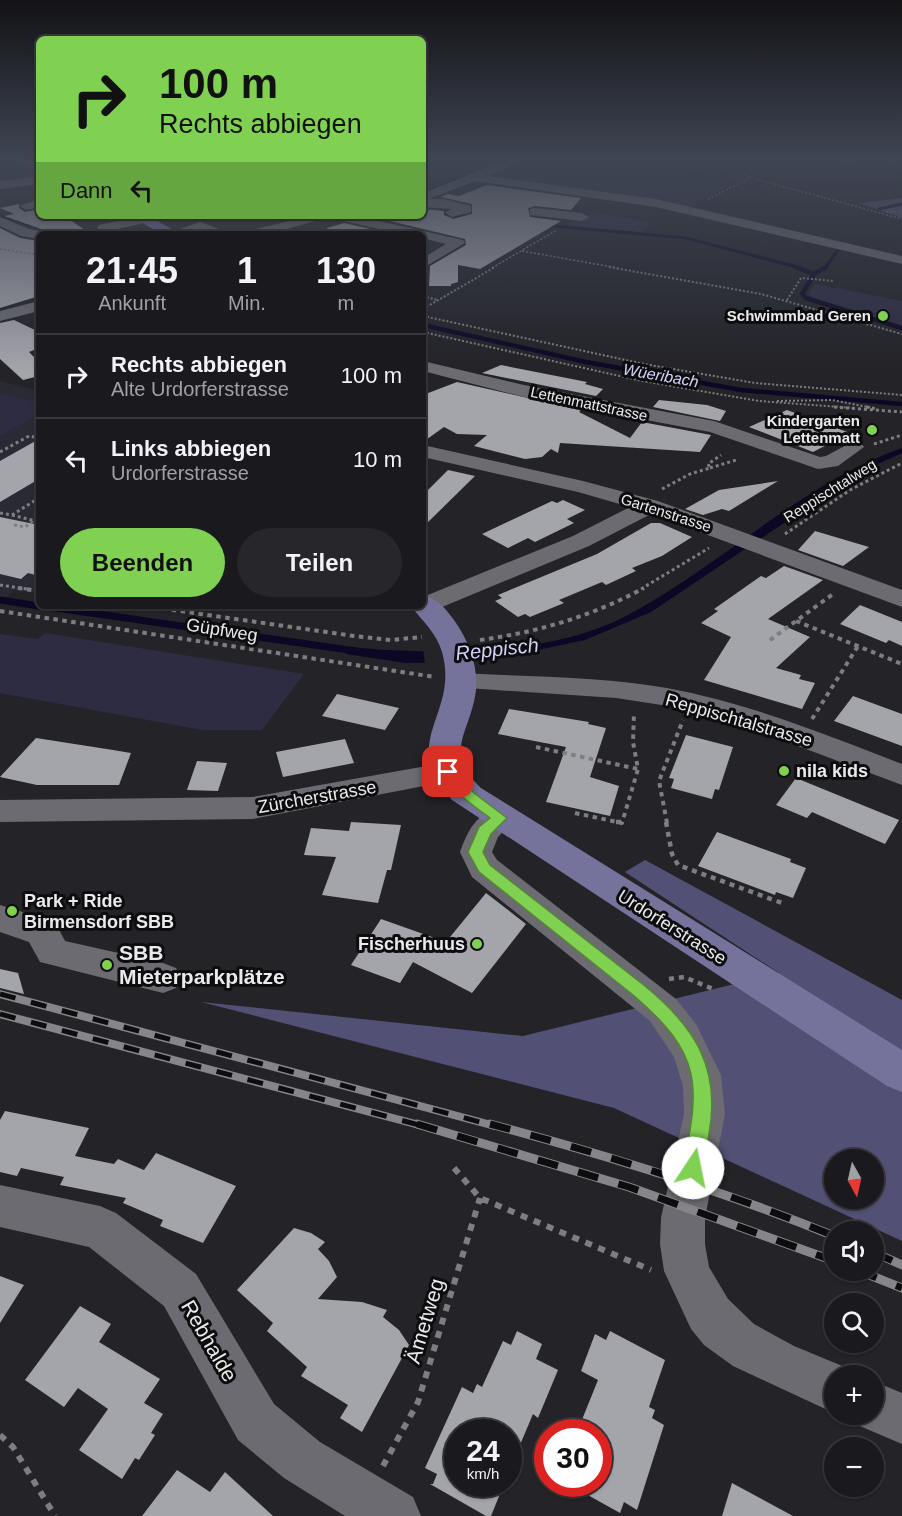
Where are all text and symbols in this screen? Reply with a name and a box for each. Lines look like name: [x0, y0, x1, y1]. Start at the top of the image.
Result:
icon: right: [60, 60, 138, 138]
text: 100 m: [159, 60, 278, 107]
text: Rechts abbiegen: [159, 109, 362, 139]
icon: left: [125, 174, 158, 207]
text: Dann: [60, 178, 113, 203]
text: 21:45: [86, 250, 178, 291]
text: 1: [237, 250, 257, 291]
text: 130: [316, 250, 376, 291]
text: Ankunft: [98, 292, 166, 314]
text: Min.: [228, 292, 266, 314]
text: m: [338, 292, 354, 314]
place label: Schwimmbad Geren: [727, 307, 871, 324]
marker: Schwimmbad Geren: [876, 309, 890, 323]
text: Rechts abbiegen: [111, 352, 287, 377]
icon: right: [60, 360, 93, 393]
water label: Wüeribach: [622, 360, 700, 391]
text: 100 m: [341, 363, 402, 388]
text: Alte Urdorferstrasse: [111, 378, 289, 400]
street label: Lettenmattstrasse: [529, 383, 649, 424]
place label: Kindergarten Lettenmatt: [767, 412, 860, 446]
marker: Kindergarten Lettenmatt: [865, 423, 879, 437]
text: Links abbiegen: [111, 436, 271, 461]
icon: left: [60, 444, 93, 477]
text: 10 m: [353, 447, 402, 472]
street label: Reppischtalweg: [780, 455, 879, 526]
text: Urdorferstrasse: [111, 462, 249, 484]
street label: Gartenstrasse: [619, 490, 714, 535]
button: Beenden: [60, 528, 225, 597]
button: Teilen: [237, 528, 402, 597]
street label: Güpfweg: [185, 614, 259, 646]
water label: Reppisch: [454, 634, 540, 664]
street label: Reppischtalstrasse: [663, 689, 815, 751]
pin: [422, 746, 473, 797]
icon: arrive: [431, 755, 464, 788]
place label: nila kids: [796, 761, 868, 781]
marker: nila kids: [777, 764, 791, 778]
street label: Zürcherstrasse: [256, 777, 378, 817]
street label: Urdorferstrasse: [614, 886, 730, 968]
place label: Park + Ride Birmensdorf SBB: [24, 891, 174, 932]
marker: Park + Ride Birmensdorf SBB: [5, 904, 19, 918]
place label: Fischerhuus: [358, 934, 465, 954]
marker: Fischerhuus: [470, 937, 484, 951]
place label: SBB Mieterparkplätze: [119, 941, 285, 988]
marker: SBB Mieterparkplätze: [100, 958, 114, 972]
position arrow: [661, 1136, 725, 1200]
north arrow: [824, 1149, 884, 1209]
map controls: [824, 1149, 884, 1497]
button: sound: [824, 1221, 884, 1281]
street label: Ämetweg: [401, 1276, 448, 1366]
button: search: [824, 1293, 884, 1353]
street label: Rebhalde: [177, 1296, 242, 1385]
button: +: [824, 1365, 884, 1425]
speed limit sign: 30: [534, 1419, 612, 1497]
text: 24: [466, 1434, 500, 1467]
button: −: [824, 1437, 884, 1497]
text: km/h: [467, 1465, 499, 1482]

